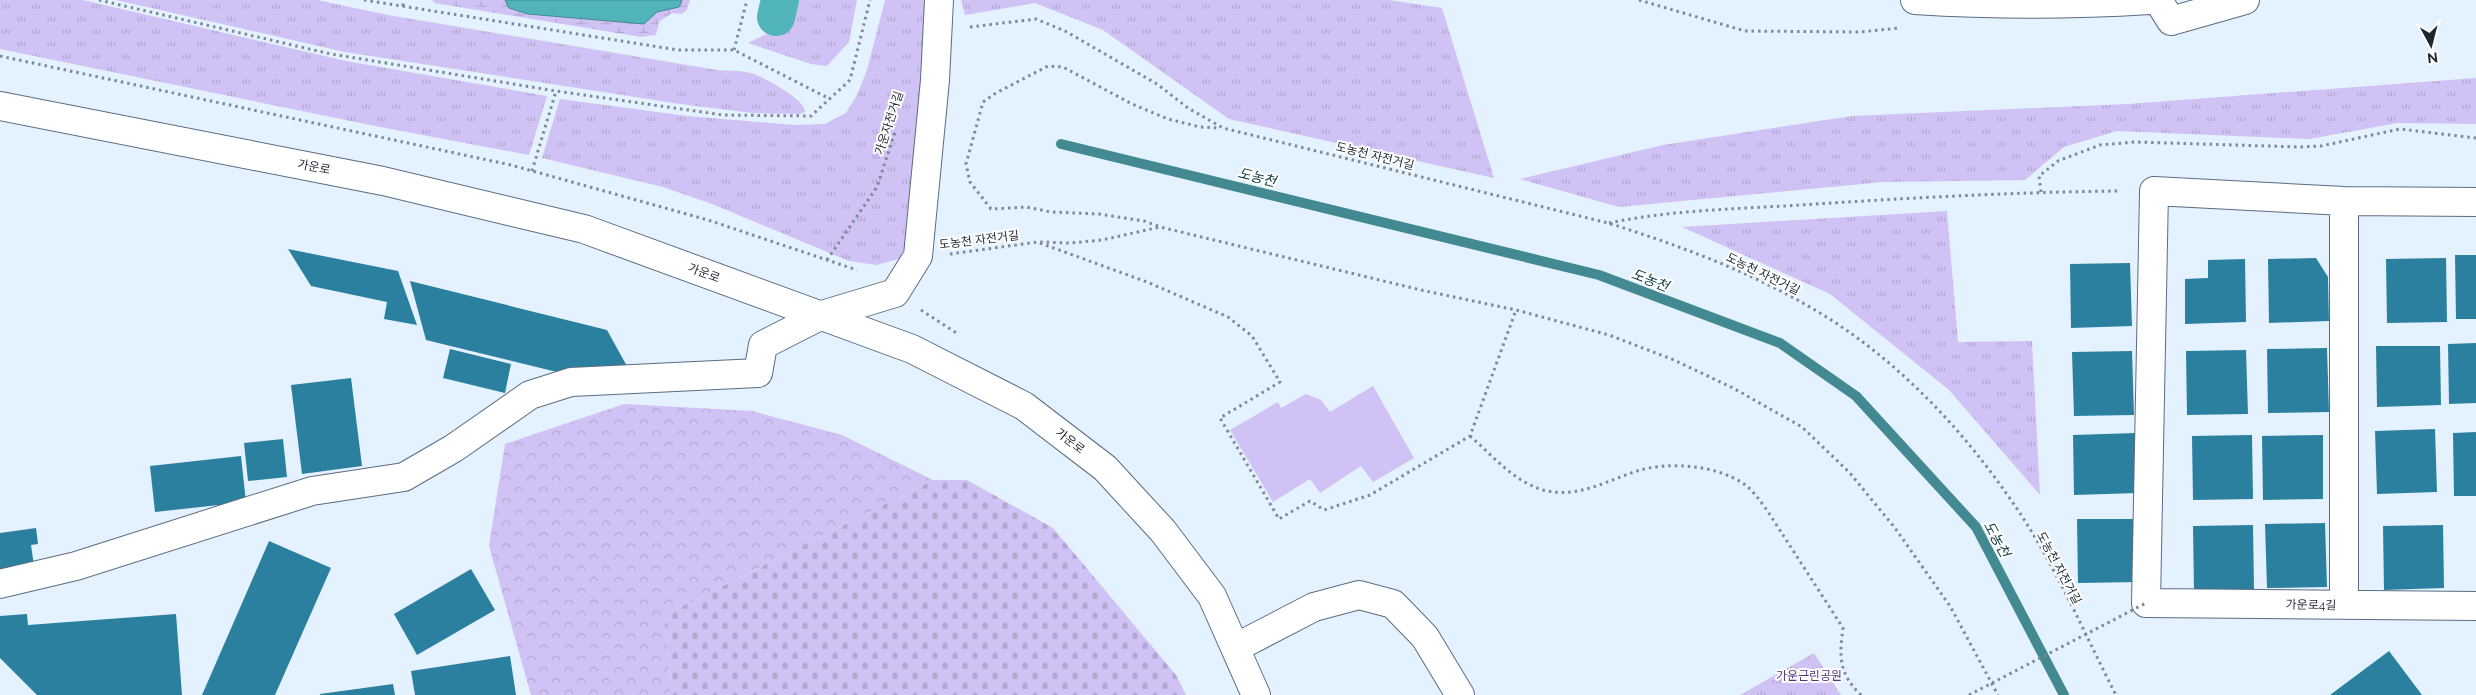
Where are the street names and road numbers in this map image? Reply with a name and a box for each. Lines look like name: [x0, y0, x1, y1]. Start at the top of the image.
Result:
street label: 가운자전거길: [872, 89, 906, 157]
street label: 도농천 자전거길: [1334, 139, 1416, 173]
street label: 가운로: [296, 157, 332, 177]
street label: 도농천 자전거길: [938, 228, 1020, 252]
street label: 도농천 자전거길: [1724, 250, 1802, 298]
street label: 가운로: [686, 261, 722, 285]
street label: 가운로: [1053, 425, 1087, 457]
street label: 도농천 자전거길: [2034, 529, 2084, 607]
street label: 가운로4길: [2286, 598, 2336, 612]

